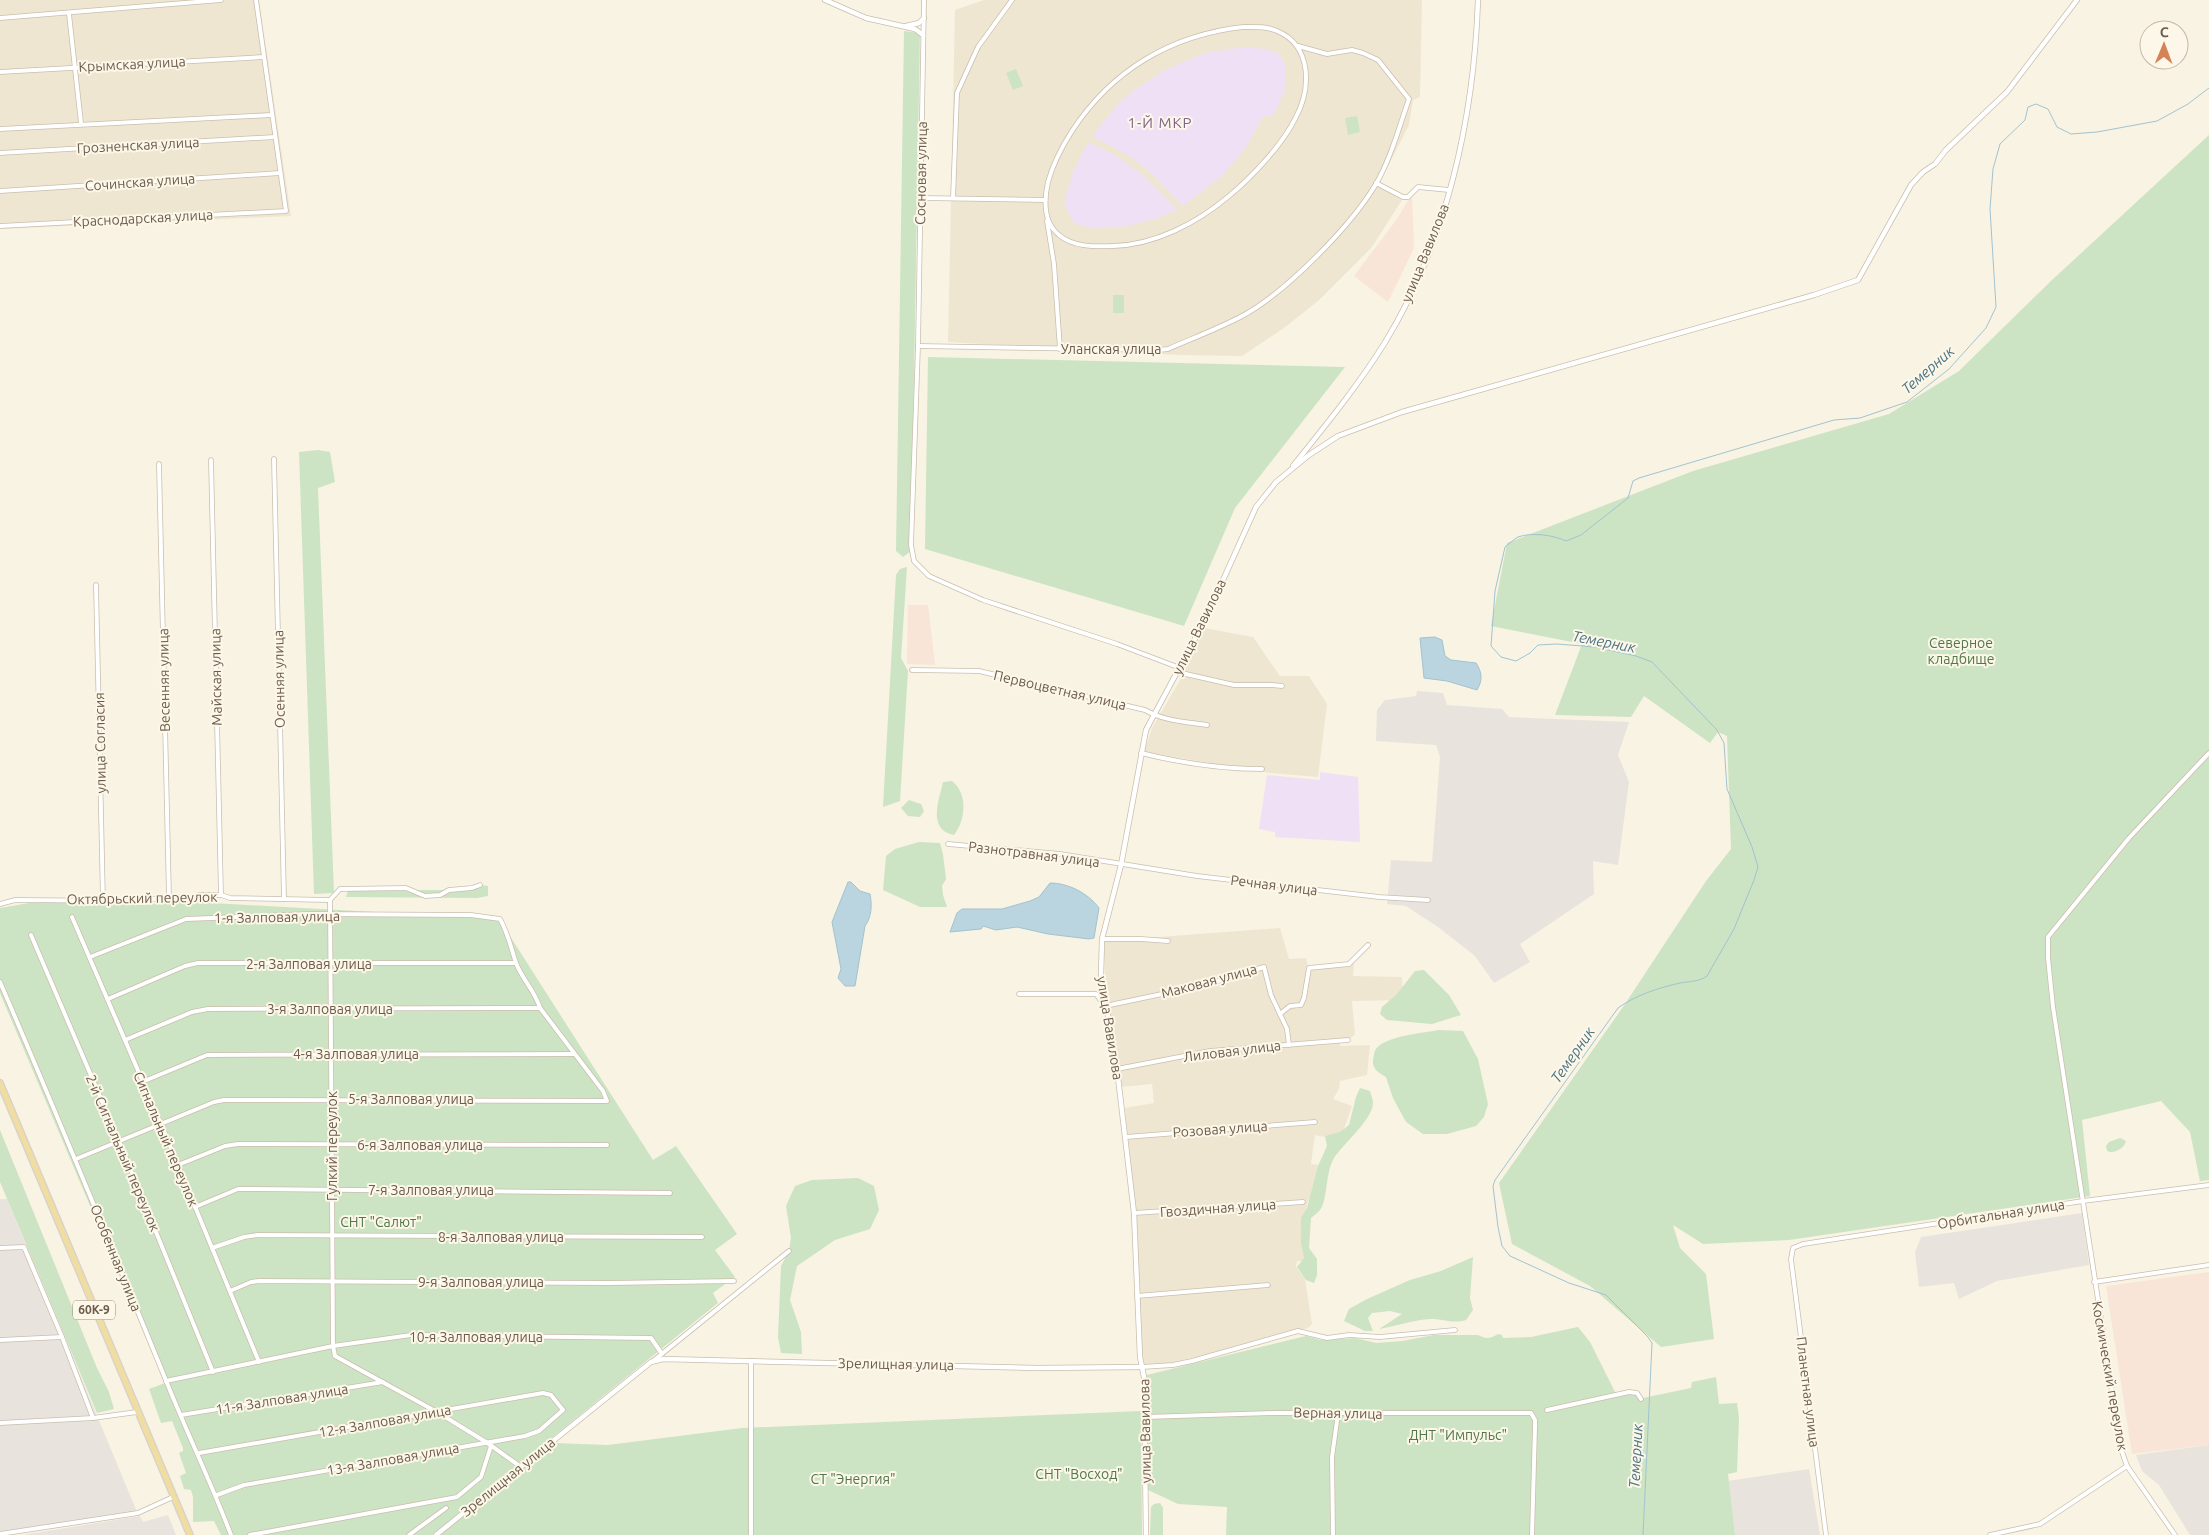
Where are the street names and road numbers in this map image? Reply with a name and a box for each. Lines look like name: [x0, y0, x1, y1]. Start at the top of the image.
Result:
street label: Крымская улица: [78, 53, 186, 75]
street label: Сосновая улица: [912, 121, 930, 225]
street label: Грозненская улица: [76, 134, 200, 156]
street label: Сочинская улица: [84, 170, 196, 194]
street label: улица Вавилова: [1398, 201, 1452, 305]
street label: Краснодарская улица: [73, 206, 213, 230]
street label: Уланская улица: [1061, 341, 1161, 357]
street label: улица Вавилова: [1169, 576, 1229, 678]
street label: Весенняя улица: [155, 628, 173, 732]
street label: Майская улица: [207, 628, 225, 726]
street label: Осенняя улица: [270, 630, 288, 728]
street label: Первоцветная улица: [992, 667, 1128, 713]
street label: улица Согласия: [91, 692, 109, 794]
street label: Разнотравная улица: [967, 838, 1101, 870]
street label: Речная улица: [1230, 872, 1318, 898]
street label: Октябрьский переулок: [66, 889, 218, 907]
street label: 1-я Залповая улица: [214, 908, 340, 926]
street label: 2-я Залповая улица: [246, 956, 372, 972]
street label: Маковая улица: [1159, 961, 1259, 1001]
street label: улица Вавилова: [1094, 975, 1126, 1081]
street label: 3-я Залповая улица: [267, 1001, 393, 1017]
street label: Лиловая улица: [1182, 1037, 1282, 1065]
street label: 4-я Залповая улица: [293, 1046, 419, 1062]
street label: Сигнальный переулок: [130, 1069, 202, 1209]
street label: 2-й Сигнальный переулок: [83, 1072, 163, 1234]
street label: Гулкий переулок: [324, 1091, 340, 1201]
street label: 5-я Залповая улица: [348, 1091, 474, 1107]
street label: Розовая улица: [1172, 1118, 1268, 1140]
street label: 6-я Залповая улица: [357, 1137, 483, 1153]
street label: 7-я Залповая улица: [368, 1182, 494, 1198]
street label: Гвоздичная улица: [1159, 1196, 1277, 1220]
street label: Орбитальная улица: [1936, 1196, 2066, 1232]
street label: Особенная улица: [87, 1202, 145, 1314]
street label: 8-я Залповая улица: [438, 1229, 564, 1245]
street label: 9-я Залповая улица: [418, 1274, 544, 1290]
road number: 60К-9: [73, 1300, 115, 1320]
street label: Космический переулок: [2089, 1300, 2131, 1452]
street label: 10-я Залповая улица: [409, 1329, 543, 1345]
street label: Планетная улица: [1793, 1336, 1823, 1448]
street label: Зрелищная улица: [838, 1355, 954, 1373]
street label: улица Вавилова: [1136, 1378, 1154, 1484]
street label: 11-я Залповая улица: [215, 1381, 349, 1417]
street label: 12-я Залповая улица: [318, 1401, 452, 1441]
street label: Верная улица: [1293, 1404, 1383, 1422]
street label: Зрелищная улица: [458, 1434, 558, 1520]
street label: 13-я Залповая улица: [326, 1439, 460, 1479]

